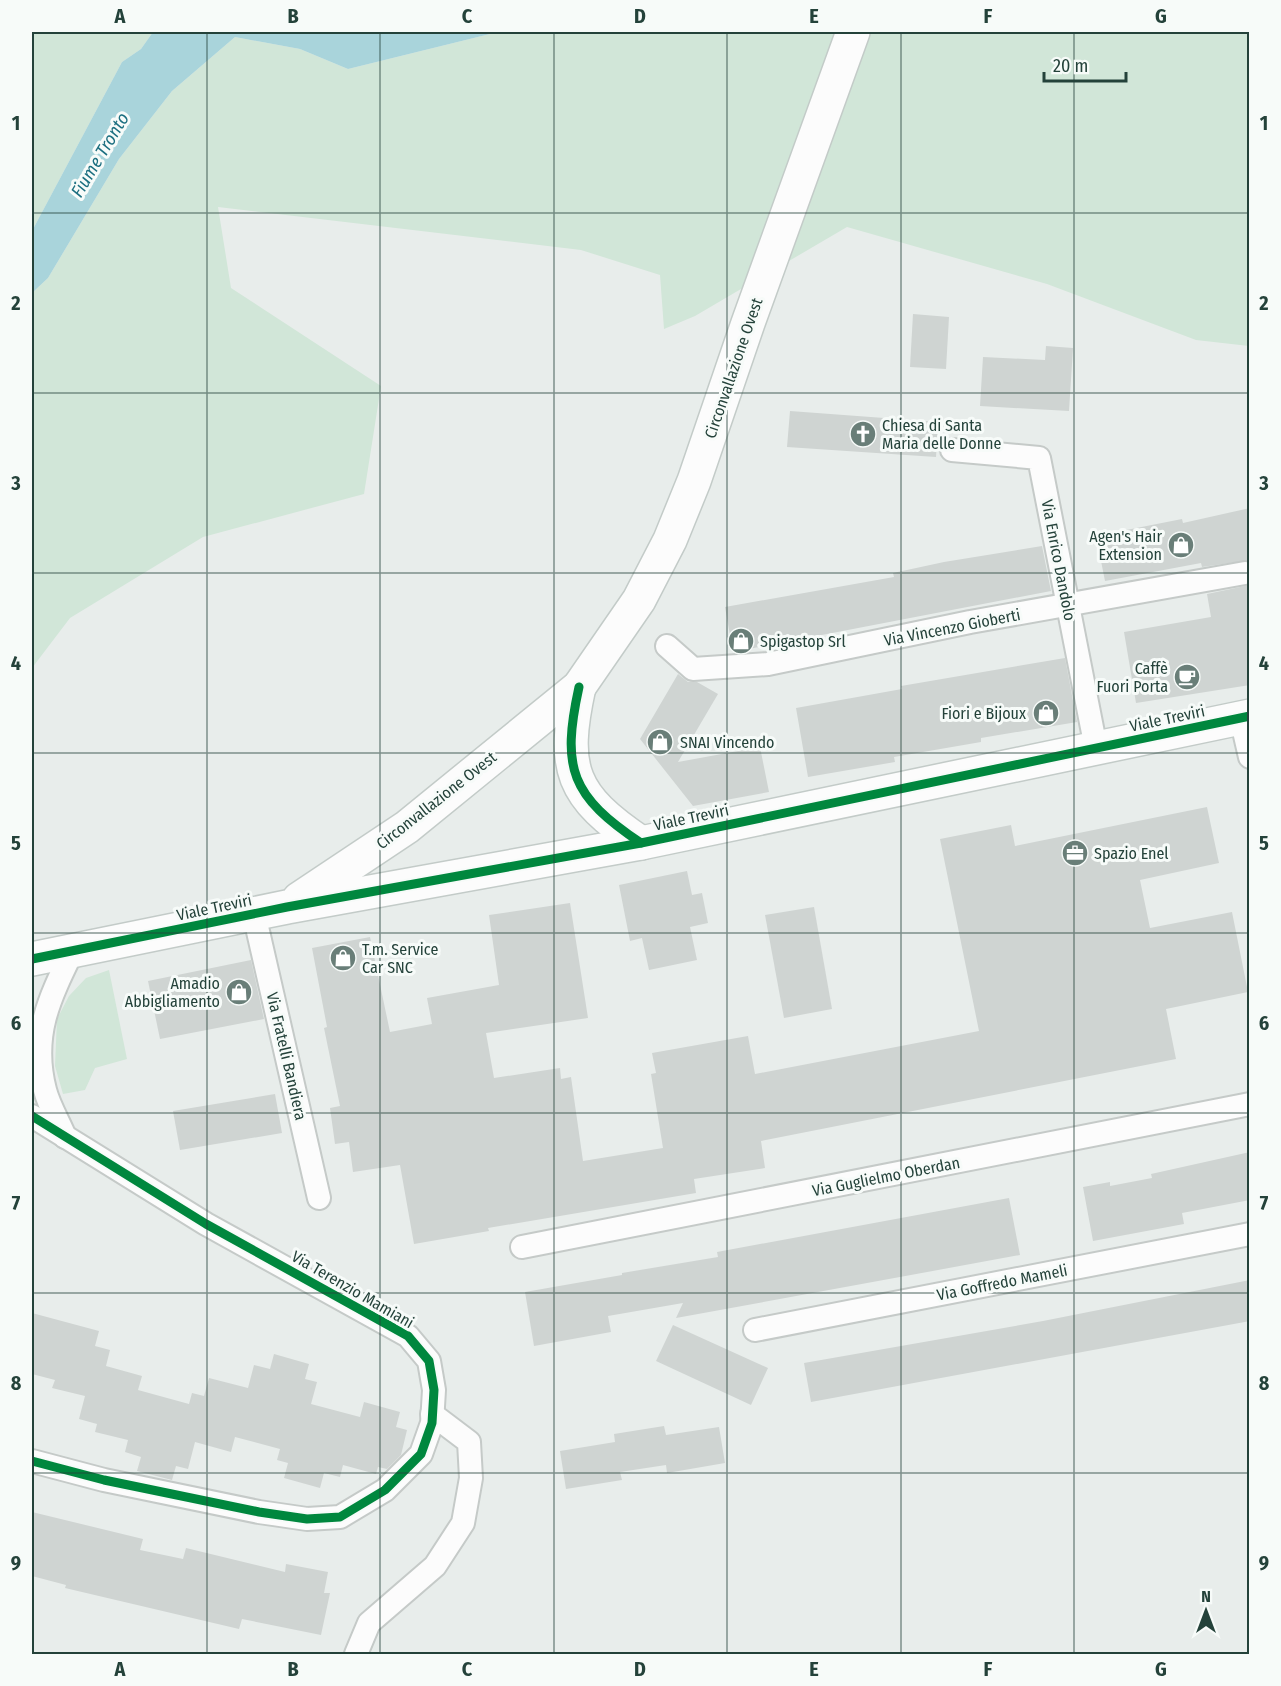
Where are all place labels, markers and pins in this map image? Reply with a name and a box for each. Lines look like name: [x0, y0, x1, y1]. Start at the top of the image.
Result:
place label: Chiesa di Santa Maria delle Donne: [882, 416, 1002, 453]
church icon: Chiesa di Santa Maria delle Donne: [848, 419, 878, 449]
place label: Agen's Hair Extension: [1089, 527, 1162, 564]
shop icon: Agen's Hair Extension: [1166, 530, 1196, 560]
shop icon: Spigastop Srl: [726, 626, 756, 656]
place label: Spigastop Srl: [760, 632, 846, 651]
place label: Caffè Fuori Porta: [1097, 659, 1168, 696]
cafe icon: Caffè Fuori Porta: [1172, 662, 1202, 692]
shop icon: Fiori e Bijoux: [1031, 698, 1061, 728]
place label: Fiori e Bijoux: [941, 704, 1026, 723]
shop icon: SNAI Vincendo: [645, 727, 675, 757]
place label: SNAI Vincendo: [680, 733, 775, 752]
office icon: Spazio Enel: [1060, 838, 1090, 868]
place label: Spazio Enel: [1094, 844, 1169, 863]
place label: T.m. Service Car SNC: [362, 940, 438, 977]
shop icon: T.m. Service Car SNC: [328, 943, 358, 973]
place label: Amadio Abbigliamento: [125, 974, 220, 1011]
shop icon: Amadio Abbigliamento: [224, 977, 254, 1007]

